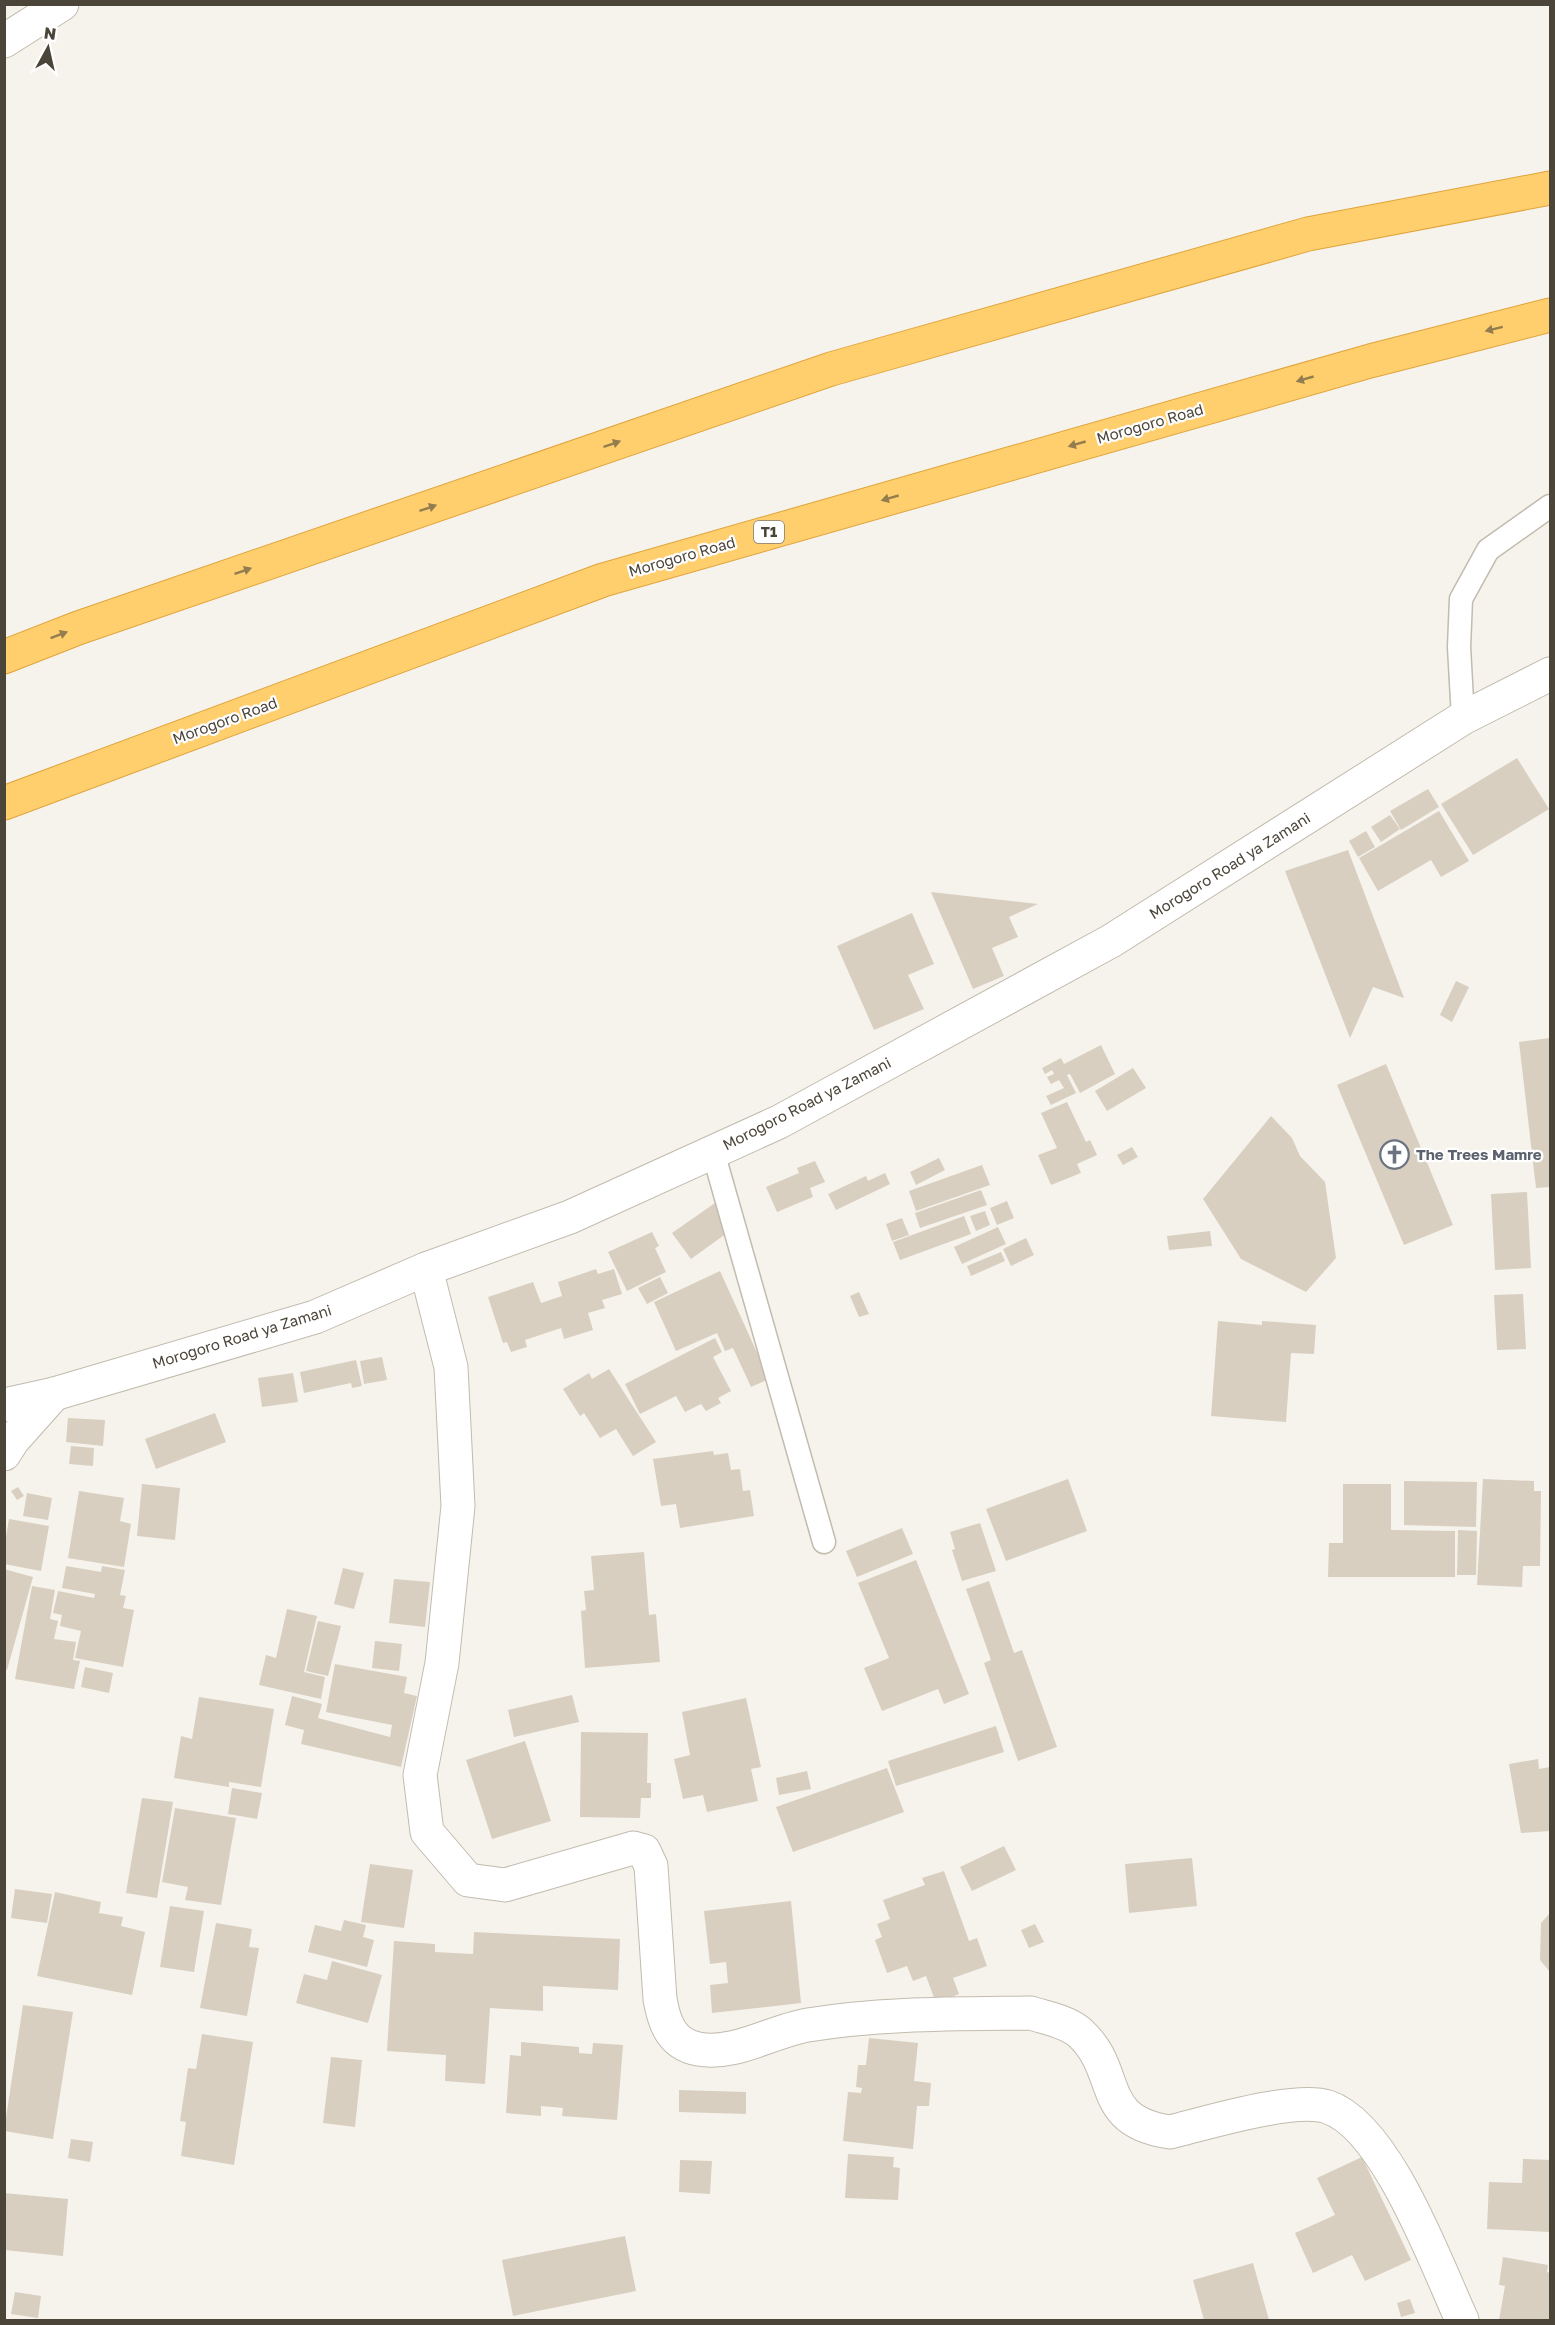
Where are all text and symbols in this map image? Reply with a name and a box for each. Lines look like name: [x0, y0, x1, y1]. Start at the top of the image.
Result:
north arrow: [18, 18, 78, 78]
text: N: [43, 22, 58, 44]
one-way arrow: [1485, 325, 1503, 335]
one-way arrow: [1296, 375, 1314, 385]
street label: Morogoro Road: [1094, 399, 1205, 447]
one-way arrow: [603, 439, 621, 449]
one-way arrow: [1068, 440, 1086, 449]
one-way arrow: [881, 494, 899, 503]
one-way arrow: [419, 502, 437, 512]
road number: T1: [754, 521, 784, 543]
street label: Morogoro Road: [626, 532, 737, 580]
one-way arrow: [234, 566, 252, 575]
one-way arrow: [50, 630, 68, 639]
street label: Morogoro Road: [170, 693, 279, 747]
street label: Morogoro Road ya Zamani: [1146, 808, 1313, 922]
street label: Morogoro Road ya Zamani: [719, 1053, 894, 1153]
church icon: The Trees Mamre: [1379, 1139, 1411, 1171]
place label: The Trees Mamre: [1416, 1145, 1542, 1163]
street label: Morogoro Road ya Zamani: [150, 1300, 333, 1372]

